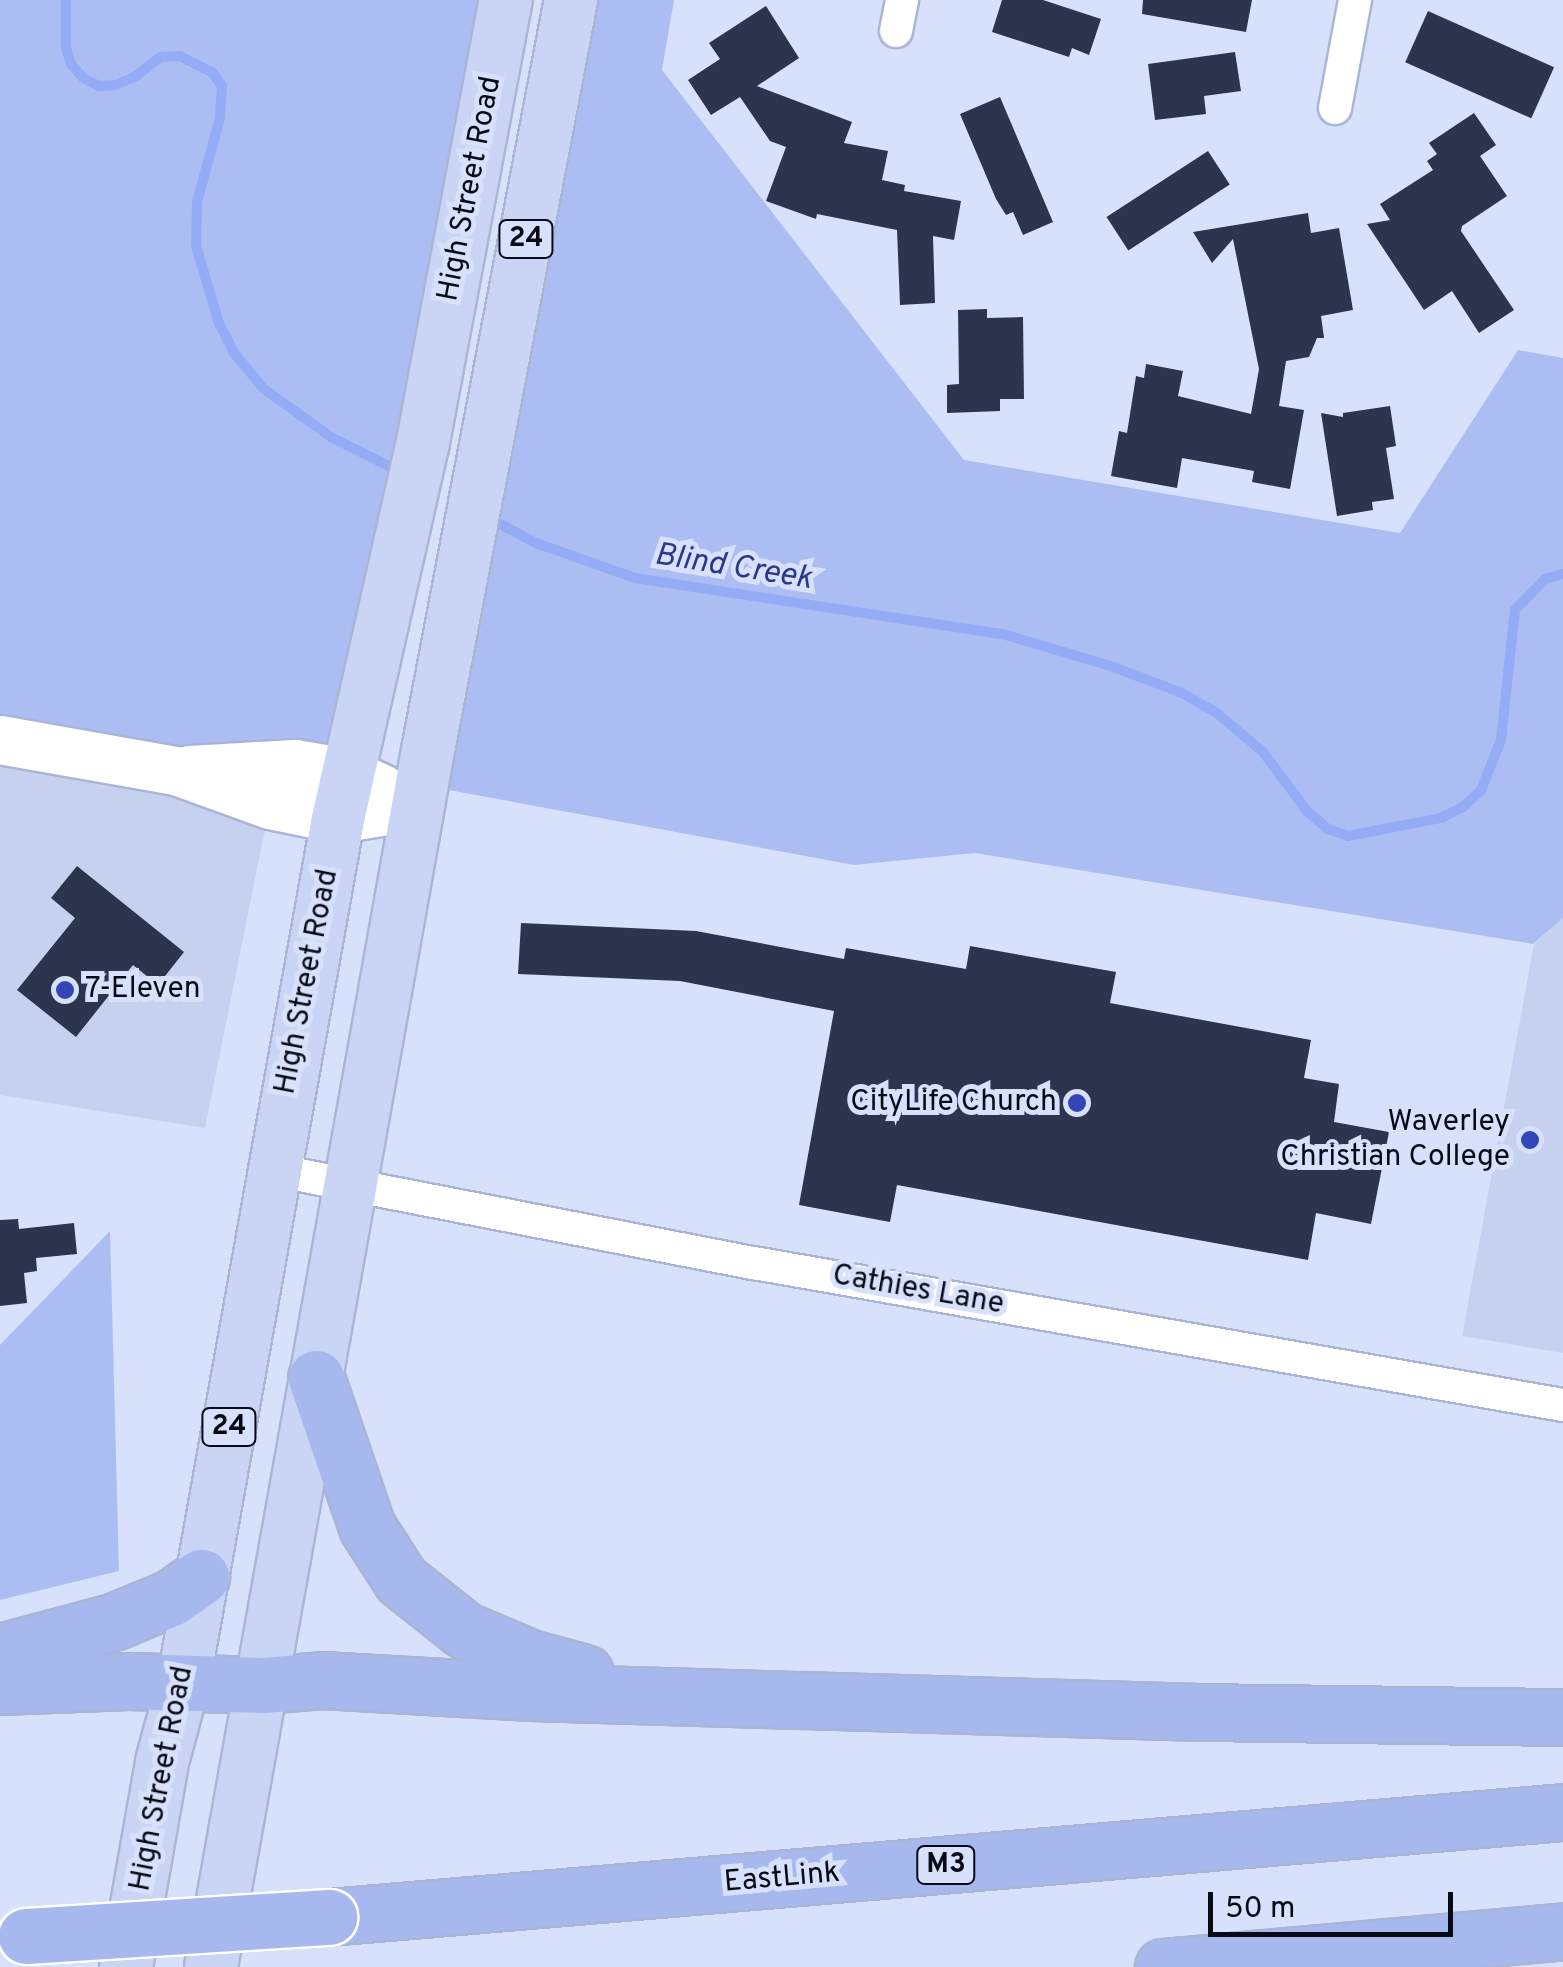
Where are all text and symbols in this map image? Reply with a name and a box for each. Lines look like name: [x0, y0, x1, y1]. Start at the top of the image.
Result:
street label: High Street Road: [432, 73, 510, 305]
road number: 24: [496, 216, 556, 262]
water label: Blind Creek: [652, 537, 814, 599]
street label: High Street Road: [269, 866, 347, 1098]
place label: 7-Eleven: [85, 972, 201, 1008]
marker: 7-Eleven: [54, 979, 76, 1001]
place label: CityLife Church: [850, 1085, 1057, 1121]
marker: CityLife Church: [1066, 1092, 1088, 1114]
place label: Waverley Christian College: [1280, 1105, 1510, 1176]
marker: Waverley Christian College: [1519, 1129, 1541, 1151]
street label: Cathies Lane: [830, 1258, 1006, 1324]
road number: 24: [199, 1404, 259, 1450]
street label: High Street Road: [124, 1663, 202, 1895]
road number: M3: [916, 1842, 976, 1888]
street label: EastLink: [723, 1856, 841, 1902]
scale bar: [1213, 1872, 1458, 1934]
text: 50 m: [1225, 1891, 1295, 1928]

